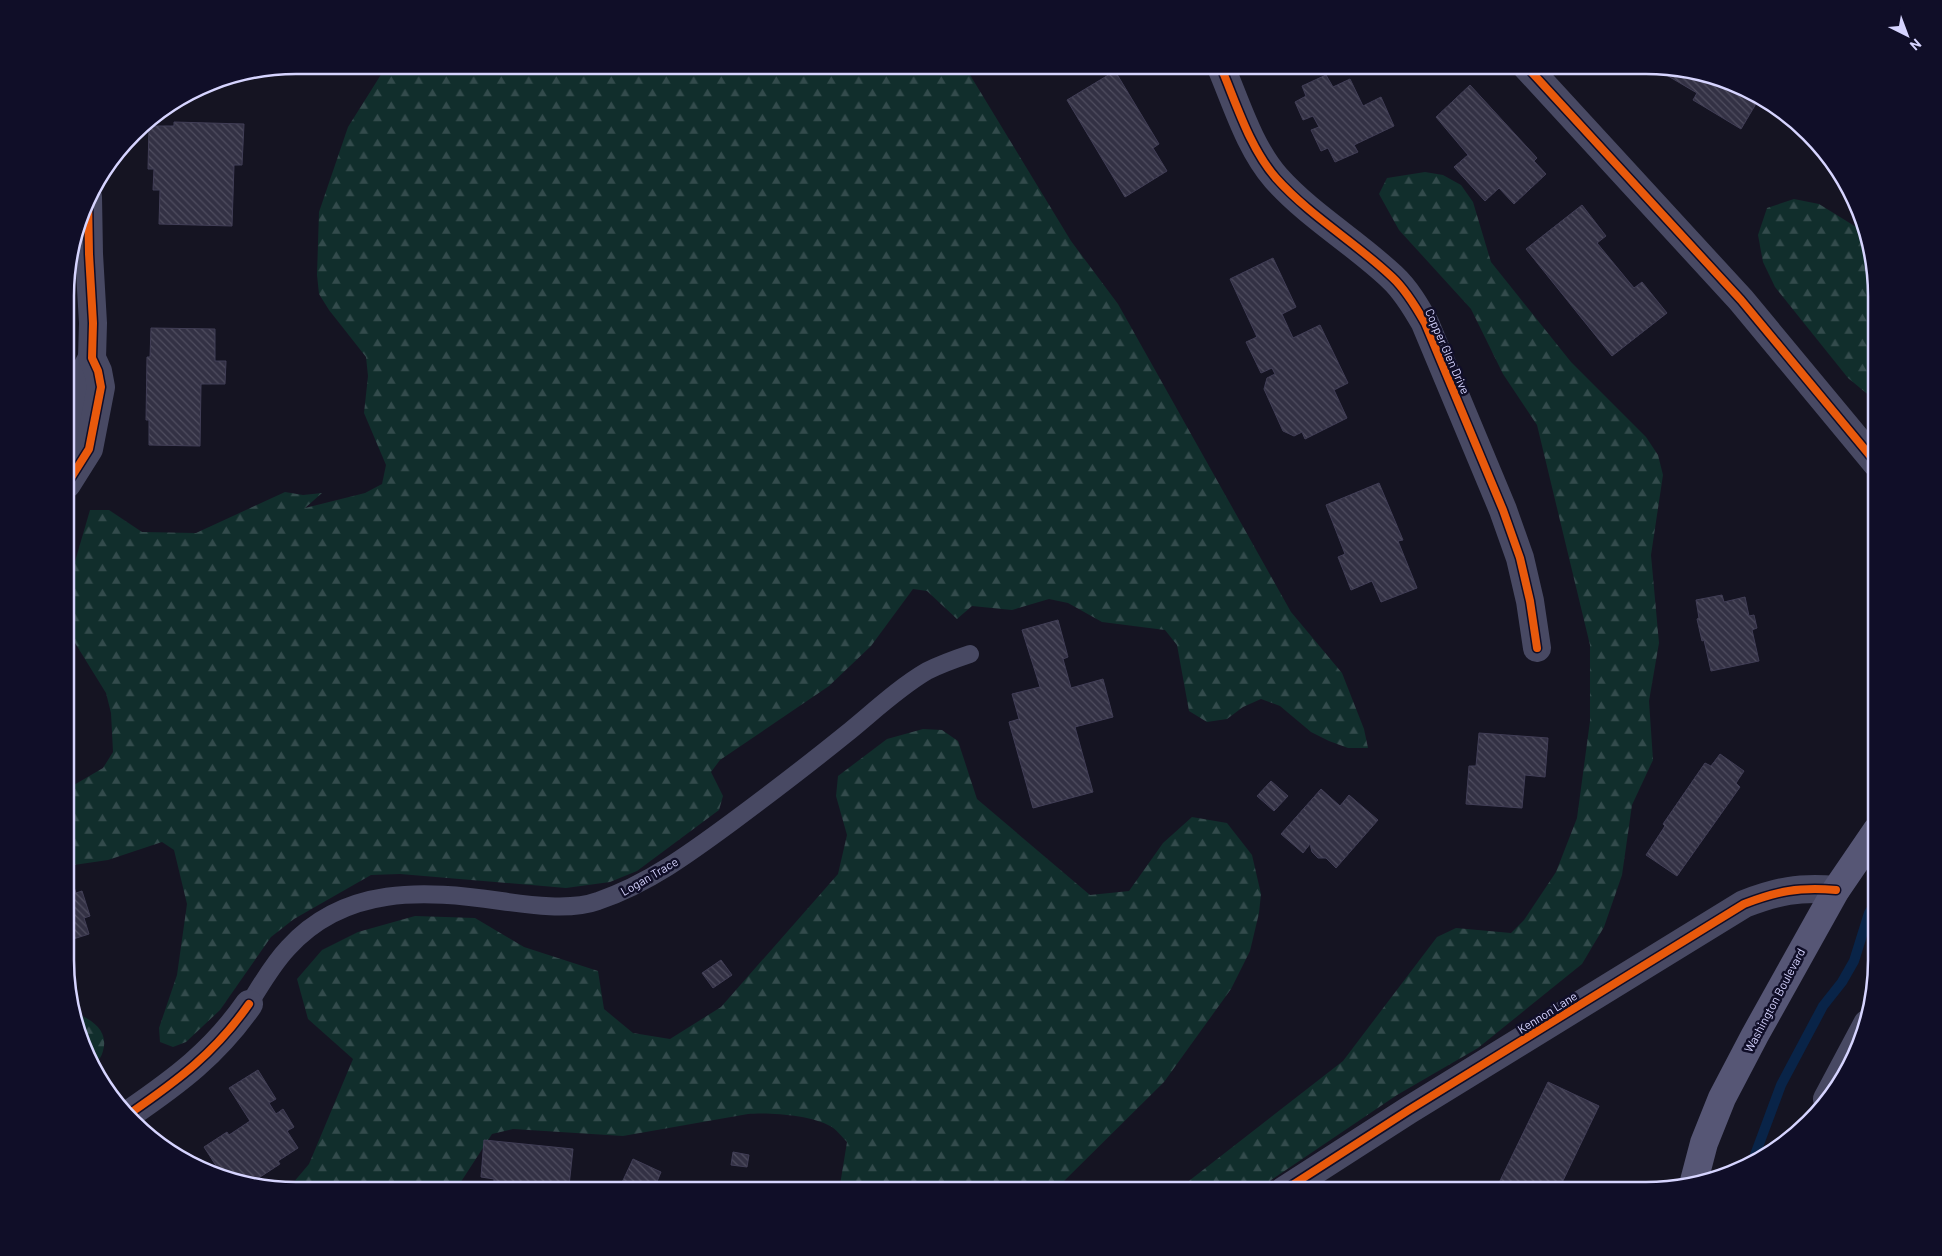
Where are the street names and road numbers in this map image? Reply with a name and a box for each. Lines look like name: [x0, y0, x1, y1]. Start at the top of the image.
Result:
street label: Copper Glen Drive: [1423, 306, 1473, 396]
street label: Logan Trace: [618, 854, 680, 898]
street label: Washington Boulevard: [1741, 946, 1807, 1054]
street label: Kennon Lane: [1515, 988, 1579, 1036]

